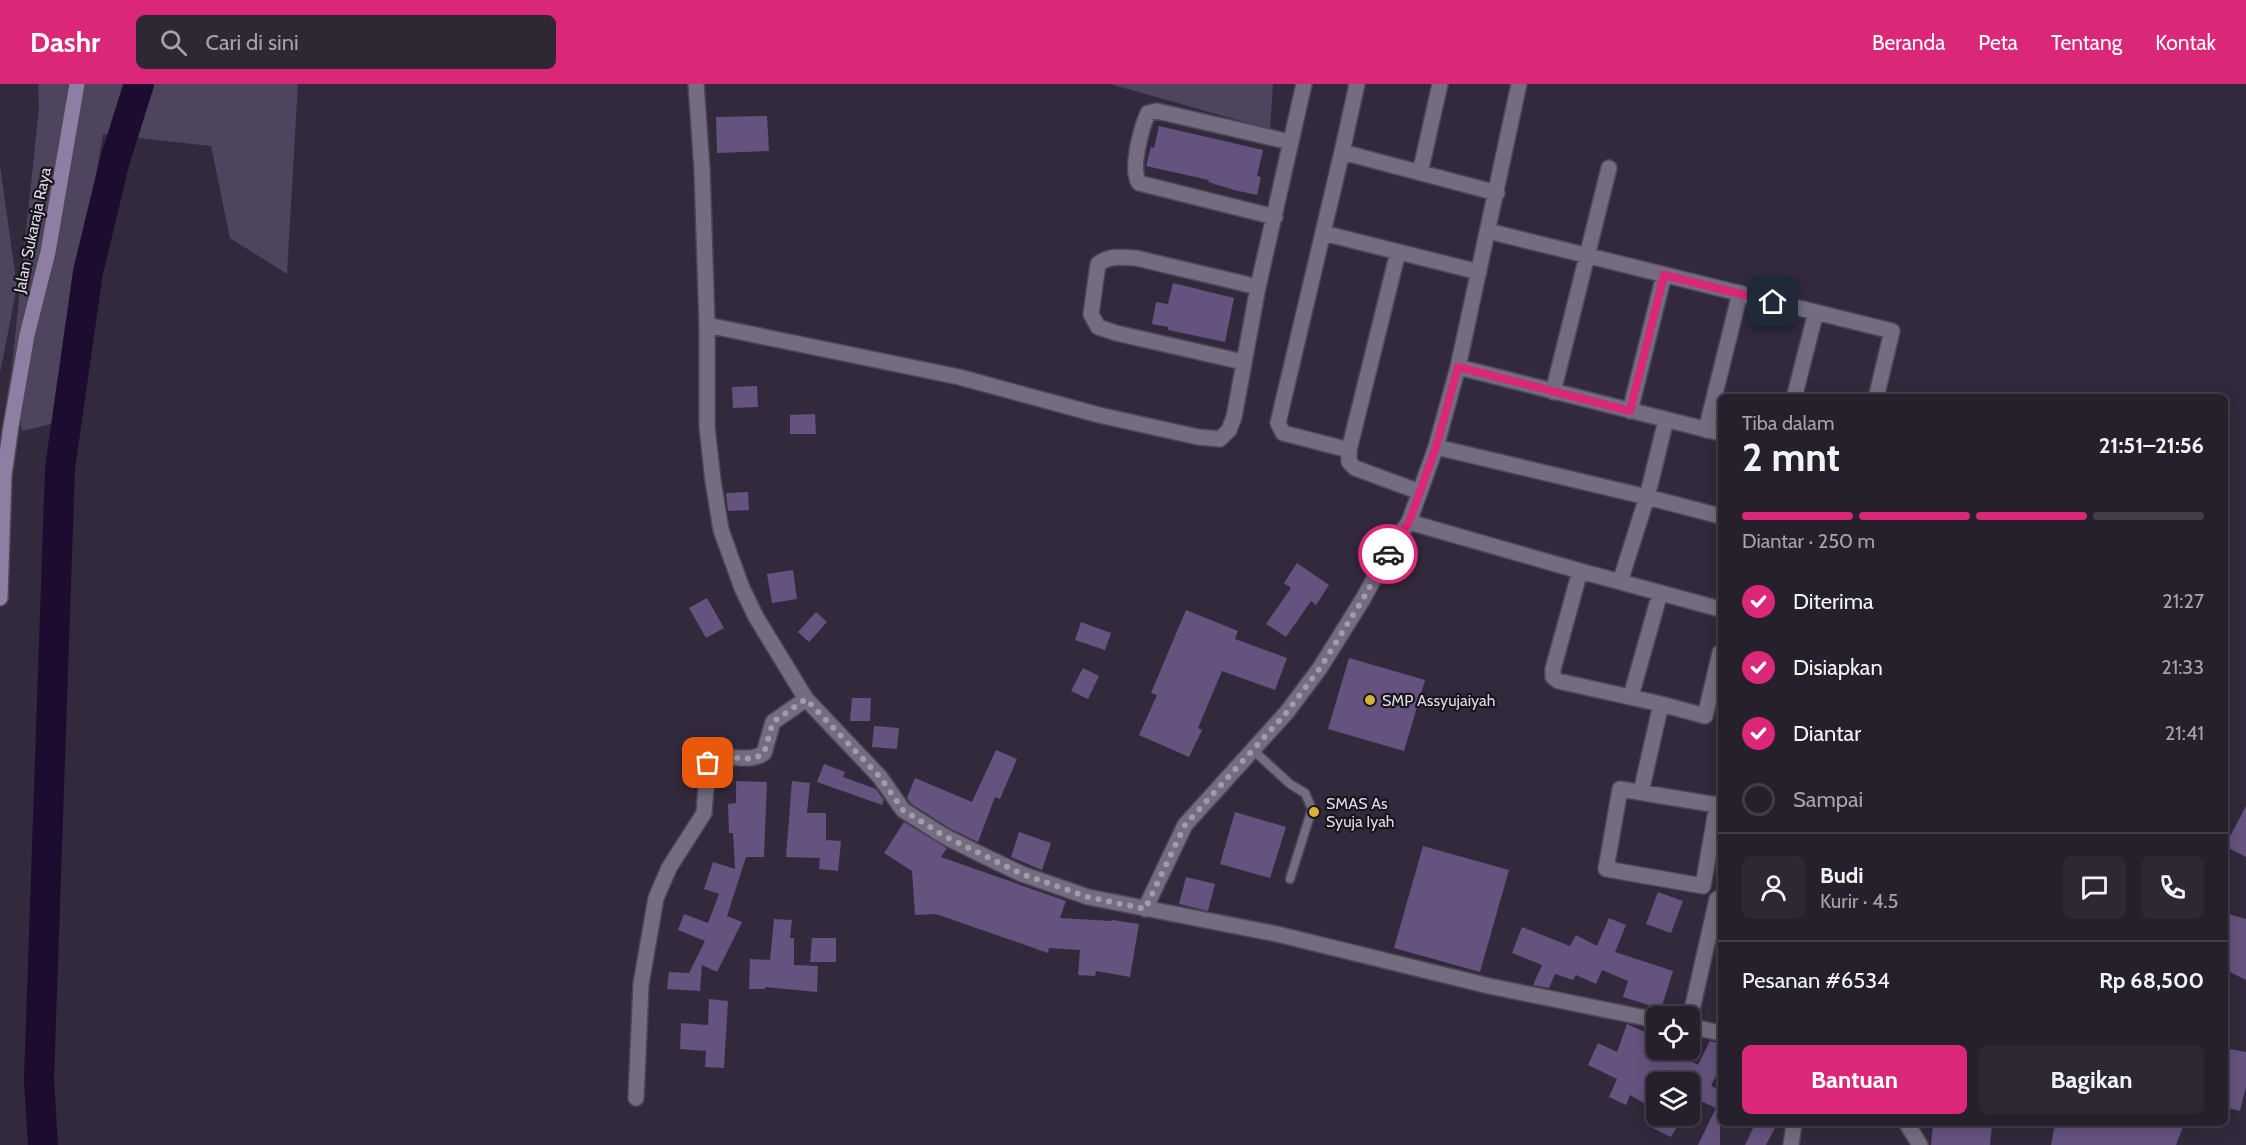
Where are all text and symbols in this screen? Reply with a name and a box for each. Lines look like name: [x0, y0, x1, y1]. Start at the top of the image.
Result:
search box: [136, 15, 556, 69]
text: Dashr: [30, 25, 100, 59]
icon: search: [157, 26, 190, 59]
text: Cari di sini: [205, 29, 299, 56]
text: Beranda: [1872, 30, 1945, 55]
text: Peta: [1978, 30, 2018, 55]
text: Tentang: [2051, 30, 2122, 55]
text: Kontak: [2155, 30, 2216, 55]
street label: Jalan Sukaraja Raya: [10, 165, 55, 296]
pin: [1747, 276, 1798, 327]
icon: home: [1756, 285, 1789, 318]
text: Tiba dalam: [1742, 411, 1834, 435]
text: 21:51–21:56: [2099, 432, 2204, 459]
text: 2 mnt: [1742, 433, 1840, 481]
courier: [1358, 524, 1418, 584]
text: Diantar · 250 m: [1742, 529, 1875, 553]
icon: car: [1372, 538, 1405, 571]
icon: check: [1742, 585, 1775, 618]
text: Diterima: [1793, 588, 1874, 615]
text: 21:27: [2162, 589, 2204, 613]
icon: check: [1742, 651, 1775, 684]
text: Disiapkan: [1793, 654, 1883, 681]
text: 21:33: [2161, 655, 2204, 679]
place label: SMP Assyujaiyah: [1382, 691, 1495, 710]
marker: SMP Assyujaiyah: [1363, 693, 1377, 707]
icon: check: [1742, 717, 1775, 750]
text: Diantar: [1793, 720, 1861, 747]
text: 21:41: [2165, 721, 2204, 745]
pin: [682, 737, 733, 788]
icon: bag: [691, 746, 724, 779]
text: Sampai: [1793, 786, 1863, 813]
place label: SMAS As Syuja Iyah: [1326, 794, 1395, 831]
marker: SMAS As Syuja Iyah: [1307, 805, 1321, 819]
button: person: [1742, 856, 1805, 919]
button: chat: [2063, 856, 2126, 919]
button: phone: [2141, 856, 2204, 919]
text: Budi: [1820, 862, 1864, 889]
text: Kurir · 4.5: [1820, 889, 1898, 913]
text: Pesanan #6534: [1742, 967, 1890, 994]
text: Rp 68,500: [2099, 967, 2204, 994]
map controls: [1646, 1006, 1700, 1126]
button: locate: [1646, 1006, 1700, 1060]
button: Bantuan: [1742, 1045, 1967, 1114]
button: Bagikan: [1979, 1045, 2204, 1114]
button: layers: [1646, 1072, 1700, 1126]

